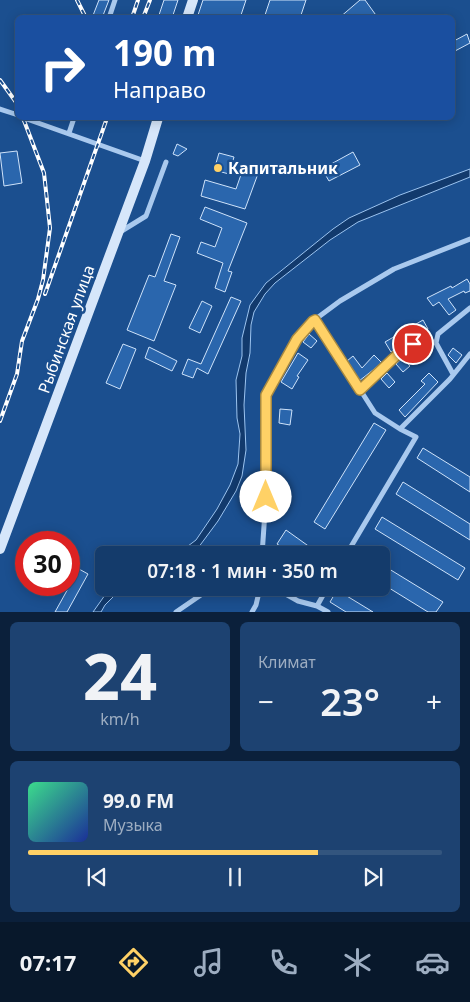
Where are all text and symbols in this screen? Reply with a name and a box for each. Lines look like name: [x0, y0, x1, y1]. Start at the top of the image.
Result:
text: 190 m: [113, 29, 216, 76]
icon: right: [30, 35, 95, 100]
text: Направо: [113, 74, 206, 104]
place label: Капитальник: [228, 157, 338, 179]
marker: Капитальник: [212, 162, 224, 174]
street label: Рыбинская улица: [33, 262, 99, 396]
pin: [392, 323, 434, 365]
icon: arrive: [399, 330, 427, 358]
position arrow: [239, 470, 291, 522]
speed limit sign: 30: [15, 531, 80, 596]
text: 07:18 · 1 мин · 350 m: [147, 558, 338, 584]
text: 24: [83, 631, 157, 719]
text: Климат: [258, 651, 316, 673]
text: 23°: [320, 675, 380, 727]
text: −: [258, 682, 274, 720]
text: +: [426, 682, 442, 720]
text: km/h: [100, 708, 140, 730]
text: 99.0 FM: [103, 788, 174, 814]
text: Музыка: [103, 814, 163, 836]
icon: previous: [83, 863, 111, 891]
icon: pause: [221, 863, 249, 891]
icon: next: [359, 863, 387, 891]
icon: directions: [116, 945, 151, 980]
icon: music: [191, 945, 226, 980]
icon: phone: [266, 945, 301, 980]
icon: climate: [340, 945, 375, 980]
icon: car: [415, 945, 450, 980]
text: 07:17: [20, 947, 76, 977]

